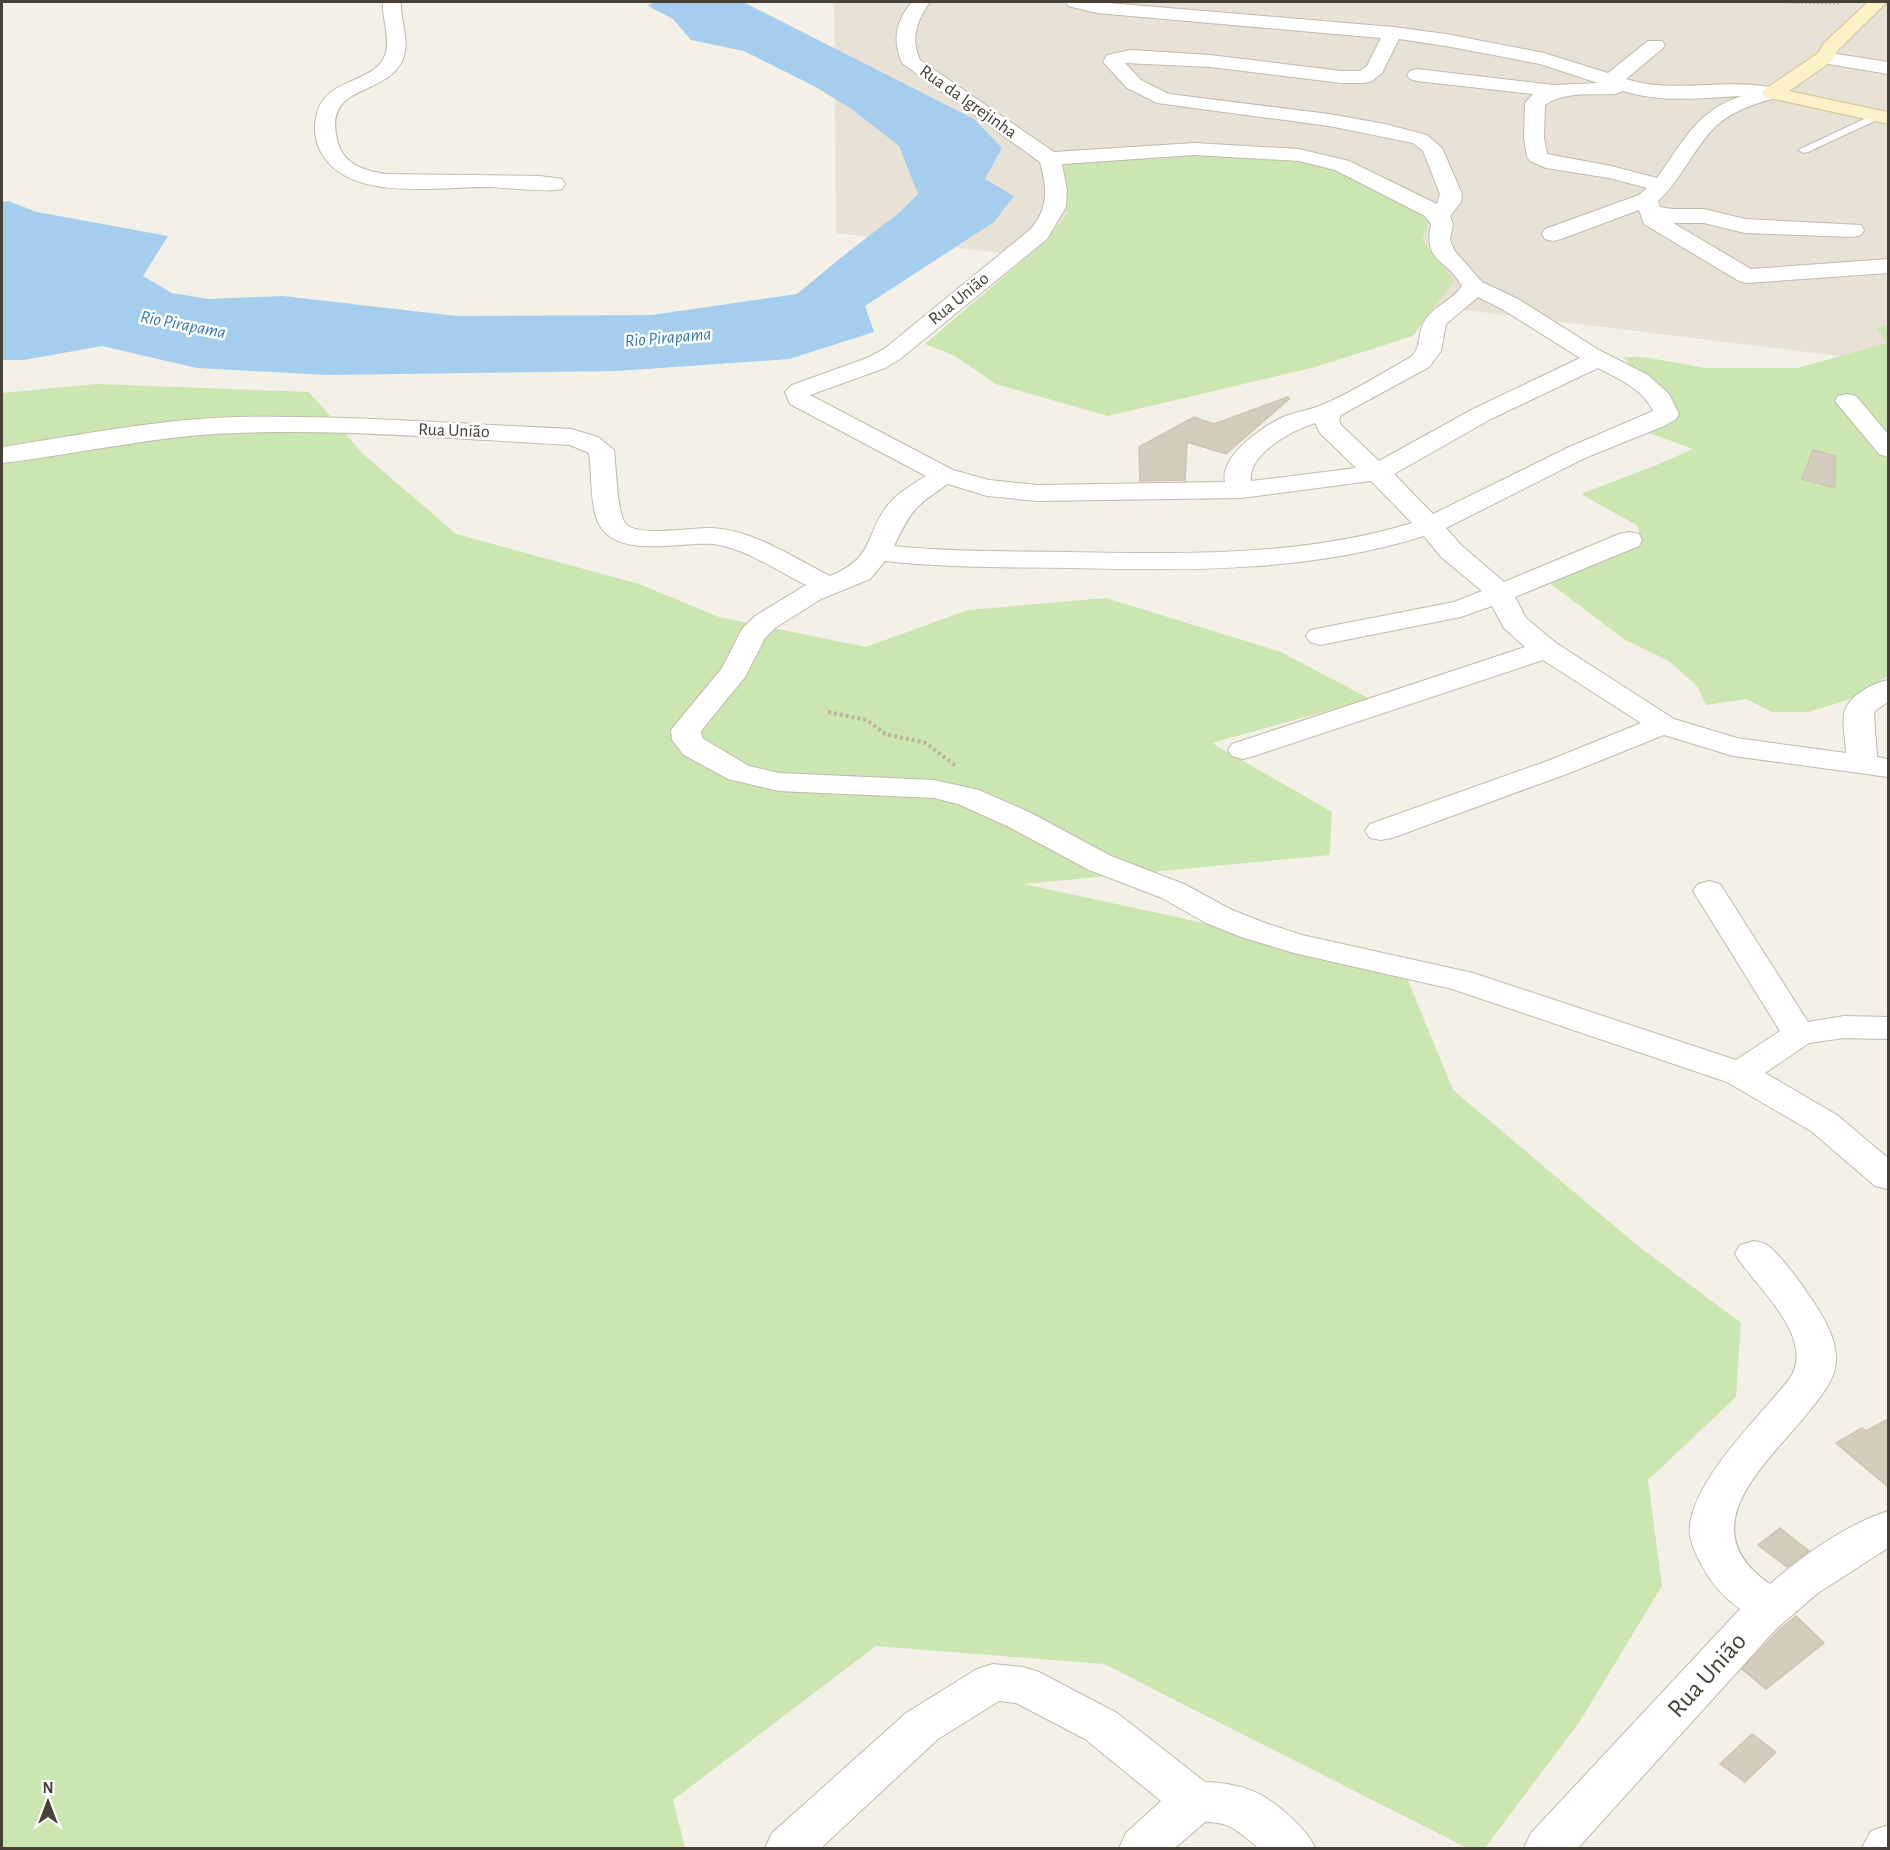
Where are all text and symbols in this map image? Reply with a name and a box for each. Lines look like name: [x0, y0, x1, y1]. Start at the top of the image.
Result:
street label: Rua da Igrejinha: [916, 62, 1020, 142]
street label: Rua União: [925, 269, 993, 329]
water label: Rio Pirapama: [139, 308, 227, 342]
water label: Rio Pirapama: [624, 325, 712, 351]
street label: Rua União: [418, 421, 490, 441]
street label: Rua União: [1663, 1628, 1751, 1722]
north arrow: [18, 1772, 78, 1832]
text: N: [42, 1780, 54, 1796]

